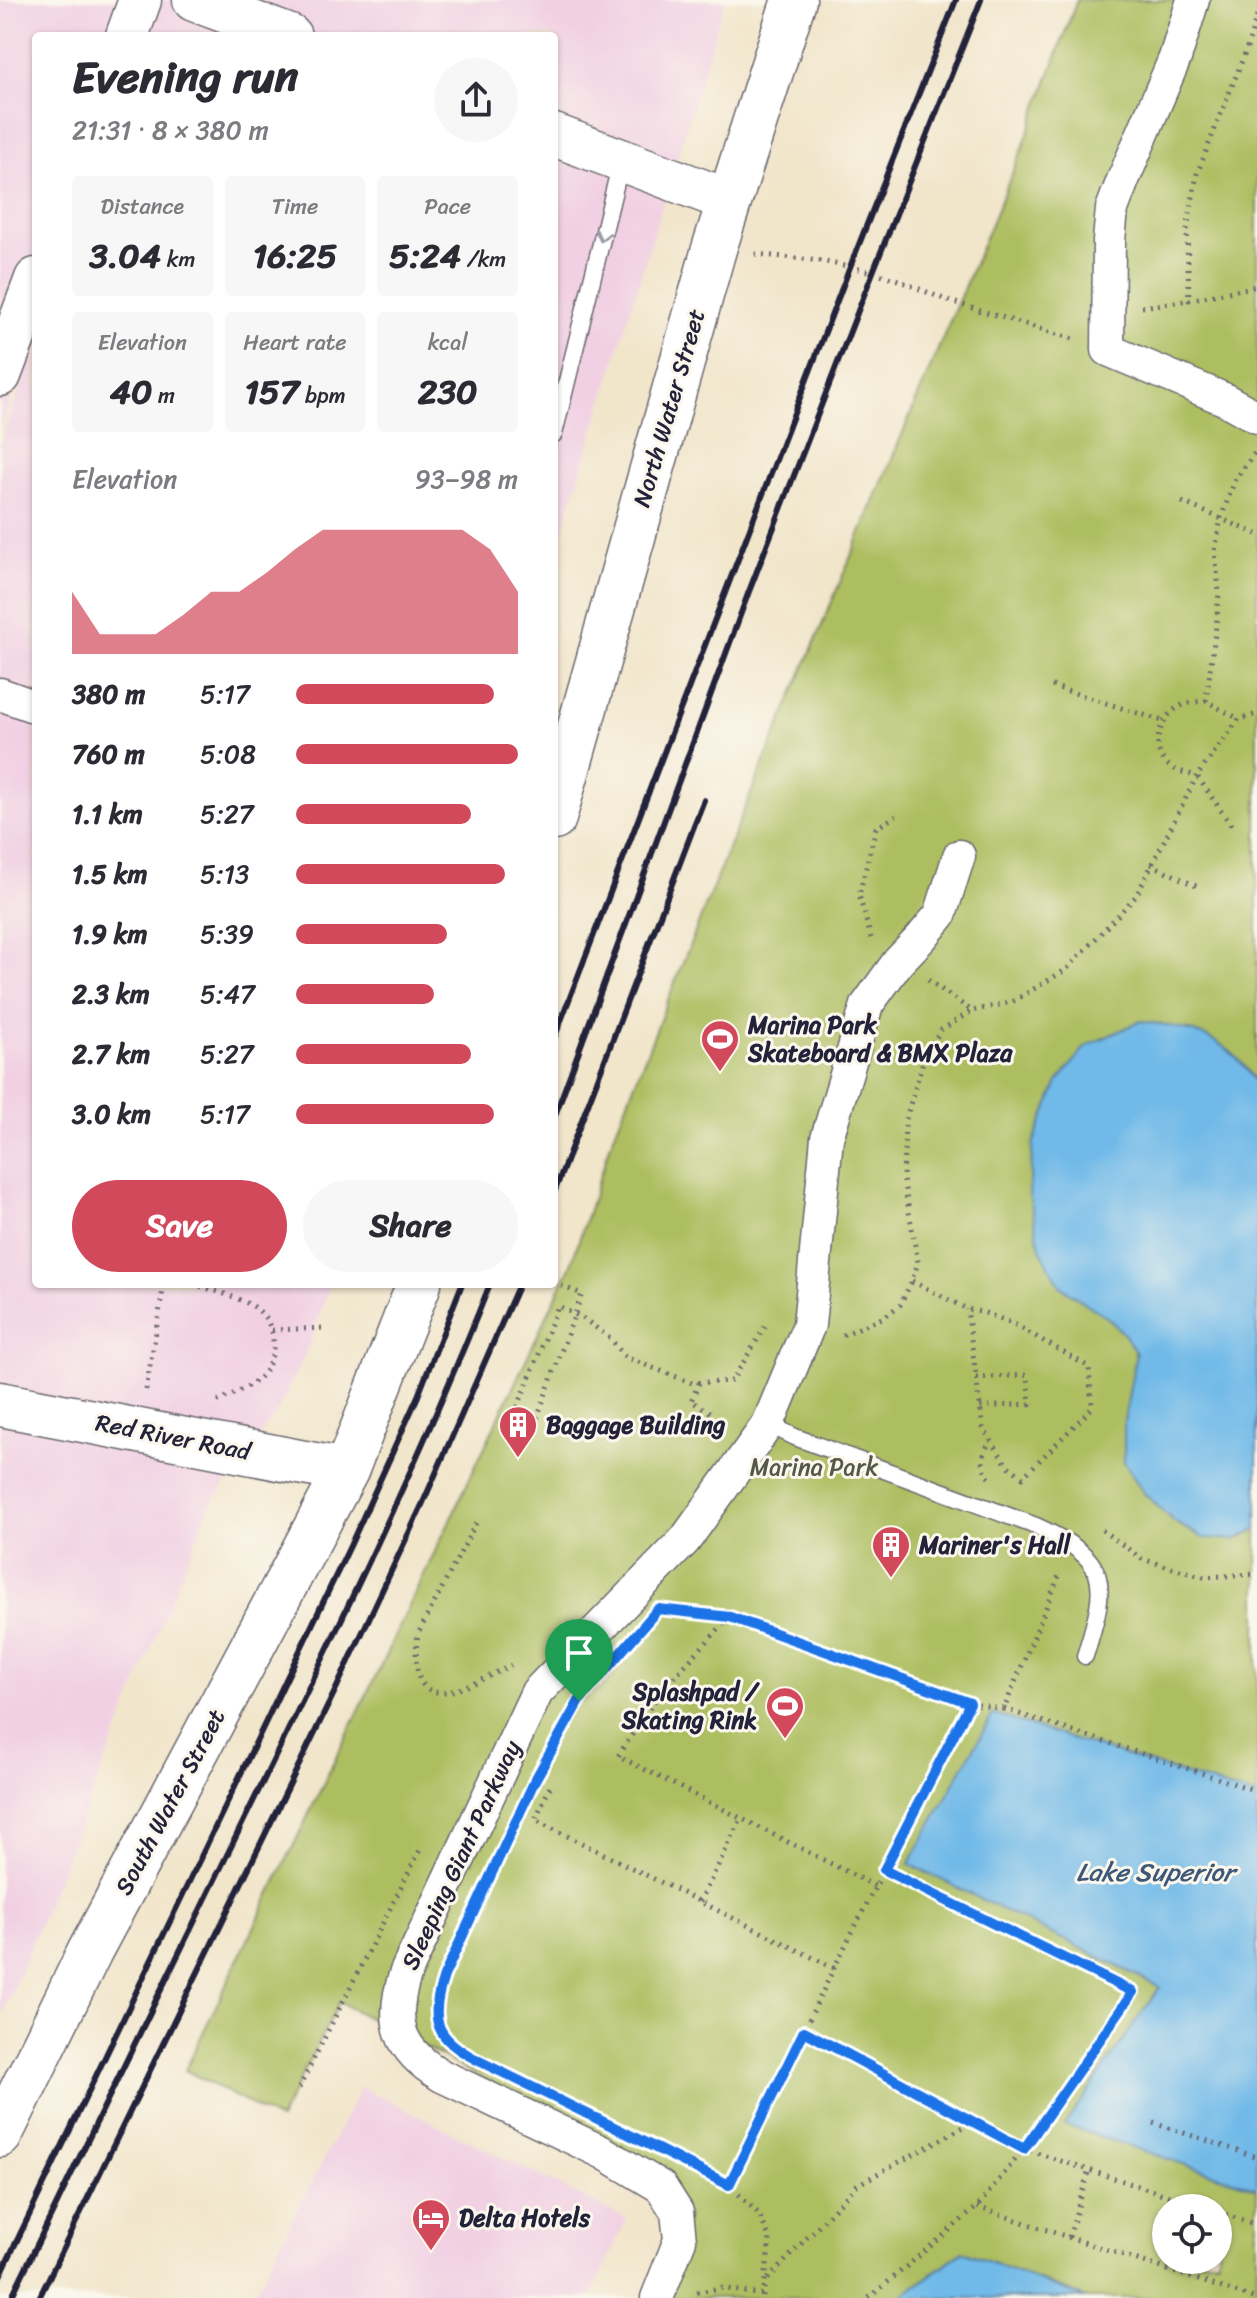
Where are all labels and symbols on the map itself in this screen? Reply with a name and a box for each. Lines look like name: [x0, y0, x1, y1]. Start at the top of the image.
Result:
one-way arrow: [594, 228, 611, 242]
street label: North Water Street: [621, 304, 717, 512]
place label: Marina Park Skateboard & BMX Plaza: [747, 1004, 1013, 1074]
sports icon: Marina Park Skateboard & BMX Plaza: [699, 1018, 741, 1073]
street label: Red River Road: [92, 1401, 256, 1473]
building icon: Baggage Building: [497, 1404, 539, 1459]
place label: Baggage Building: [546, 1404, 725, 1446]
park label: Marina Park: [750, 1446, 879, 1488]
building icon: Mariner's Hall: [870, 1524, 912, 1579]
place label: Mariner's Hall: [918, 1524, 1072, 1566]
pin: [545, 1619, 613, 1701]
place label: Splashpad / Skating Rink: [621, 1671, 760, 1741]
sports icon: Splashpad / Skating Rink: [764, 1685, 806, 1740]
street label: South Water Street: [103, 1701, 237, 1903]
street label: Sleeping Giant Parkway: [389, 1733, 533, 1977]
water label: Lake Superior: [1076, 1849, 1238, 1895]
hotel icon: Delta Hotels: [410, 2197, 452, 2252]
place label: Delta Hotels: [459, 2197, 591, 2239]

